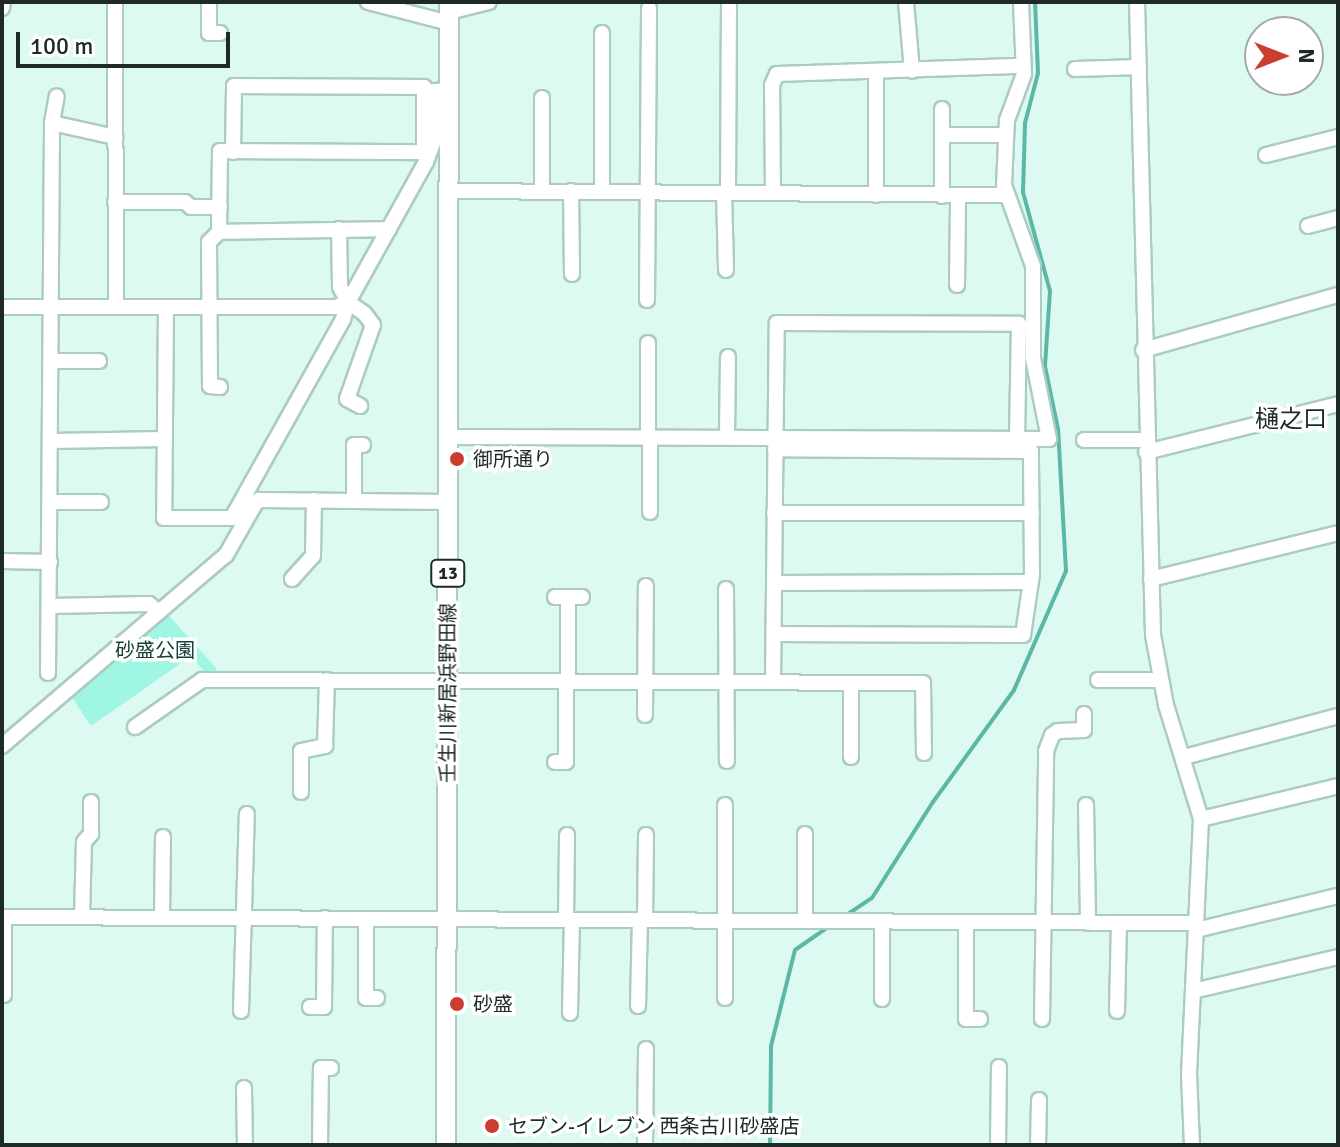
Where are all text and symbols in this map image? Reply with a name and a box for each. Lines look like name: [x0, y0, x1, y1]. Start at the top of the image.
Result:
scale bar: [20, 16, 234, 66]
north arrow: [1244, 16, 1324, 96]
text: 100 m: [30, 31, 93, 61]
text: N: [1293, 48, 1320, 64]
district label: 樋之口: [1255, 406, 1327, 434]
place label: 御所通り: [473, 447, 553, 471]
marker: 御所通り: [448, 450, 466, 468]
road number: 13: [430, 559, 466, 587]
street label: 壬生川新居浜野田線: [436, 603, 460, 783]
park label: 砂盛公園: [115, 638, 195, 662]
place label: 砂盛: [473, 992, 513, 1016]
marker: 砂盛: [448, 995, 466, 1013]
place label: セブン-イレブン 西条古川砂盛店: [508, 1114, 799, 1138]
marker: セブン-イレブン 西条古川砂盛店: [483, 1117, 501, 1135]

